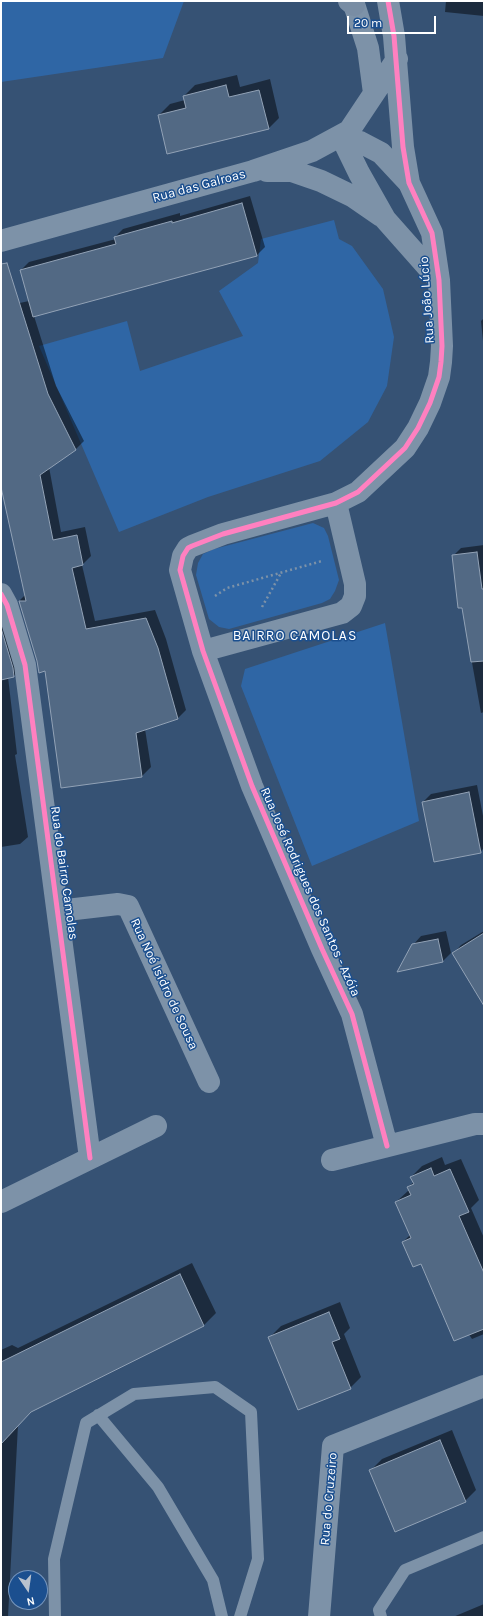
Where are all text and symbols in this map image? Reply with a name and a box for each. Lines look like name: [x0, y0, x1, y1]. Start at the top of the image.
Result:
scale bar: [349, 8, 438, 34]
text: 20 m: [354, 16, 382, 30]
street label: Rua das Galroas: [151, 166, 247, 206]
street label: Rua João Lúcio: [416, 256, 438, 344]
district label: BAIRRO CAMOLAS: [233, 628, 357, 644]
street label: Rua José Rodrigues dos Santos - Azóia: [257, 785, 363, 999]
street label: Rua do Bairro Camolas: [47, 805, 81, 941]
street label: Rua Noé Isidro de Sousa: [127, 916, 201, 1052]
street label: Rua do Cruzeiro: [317, 1452, 341, 1546]
north arrow: [8, 1570, 48, 1610]
text: N: [25, 1594, 36, 1608]

